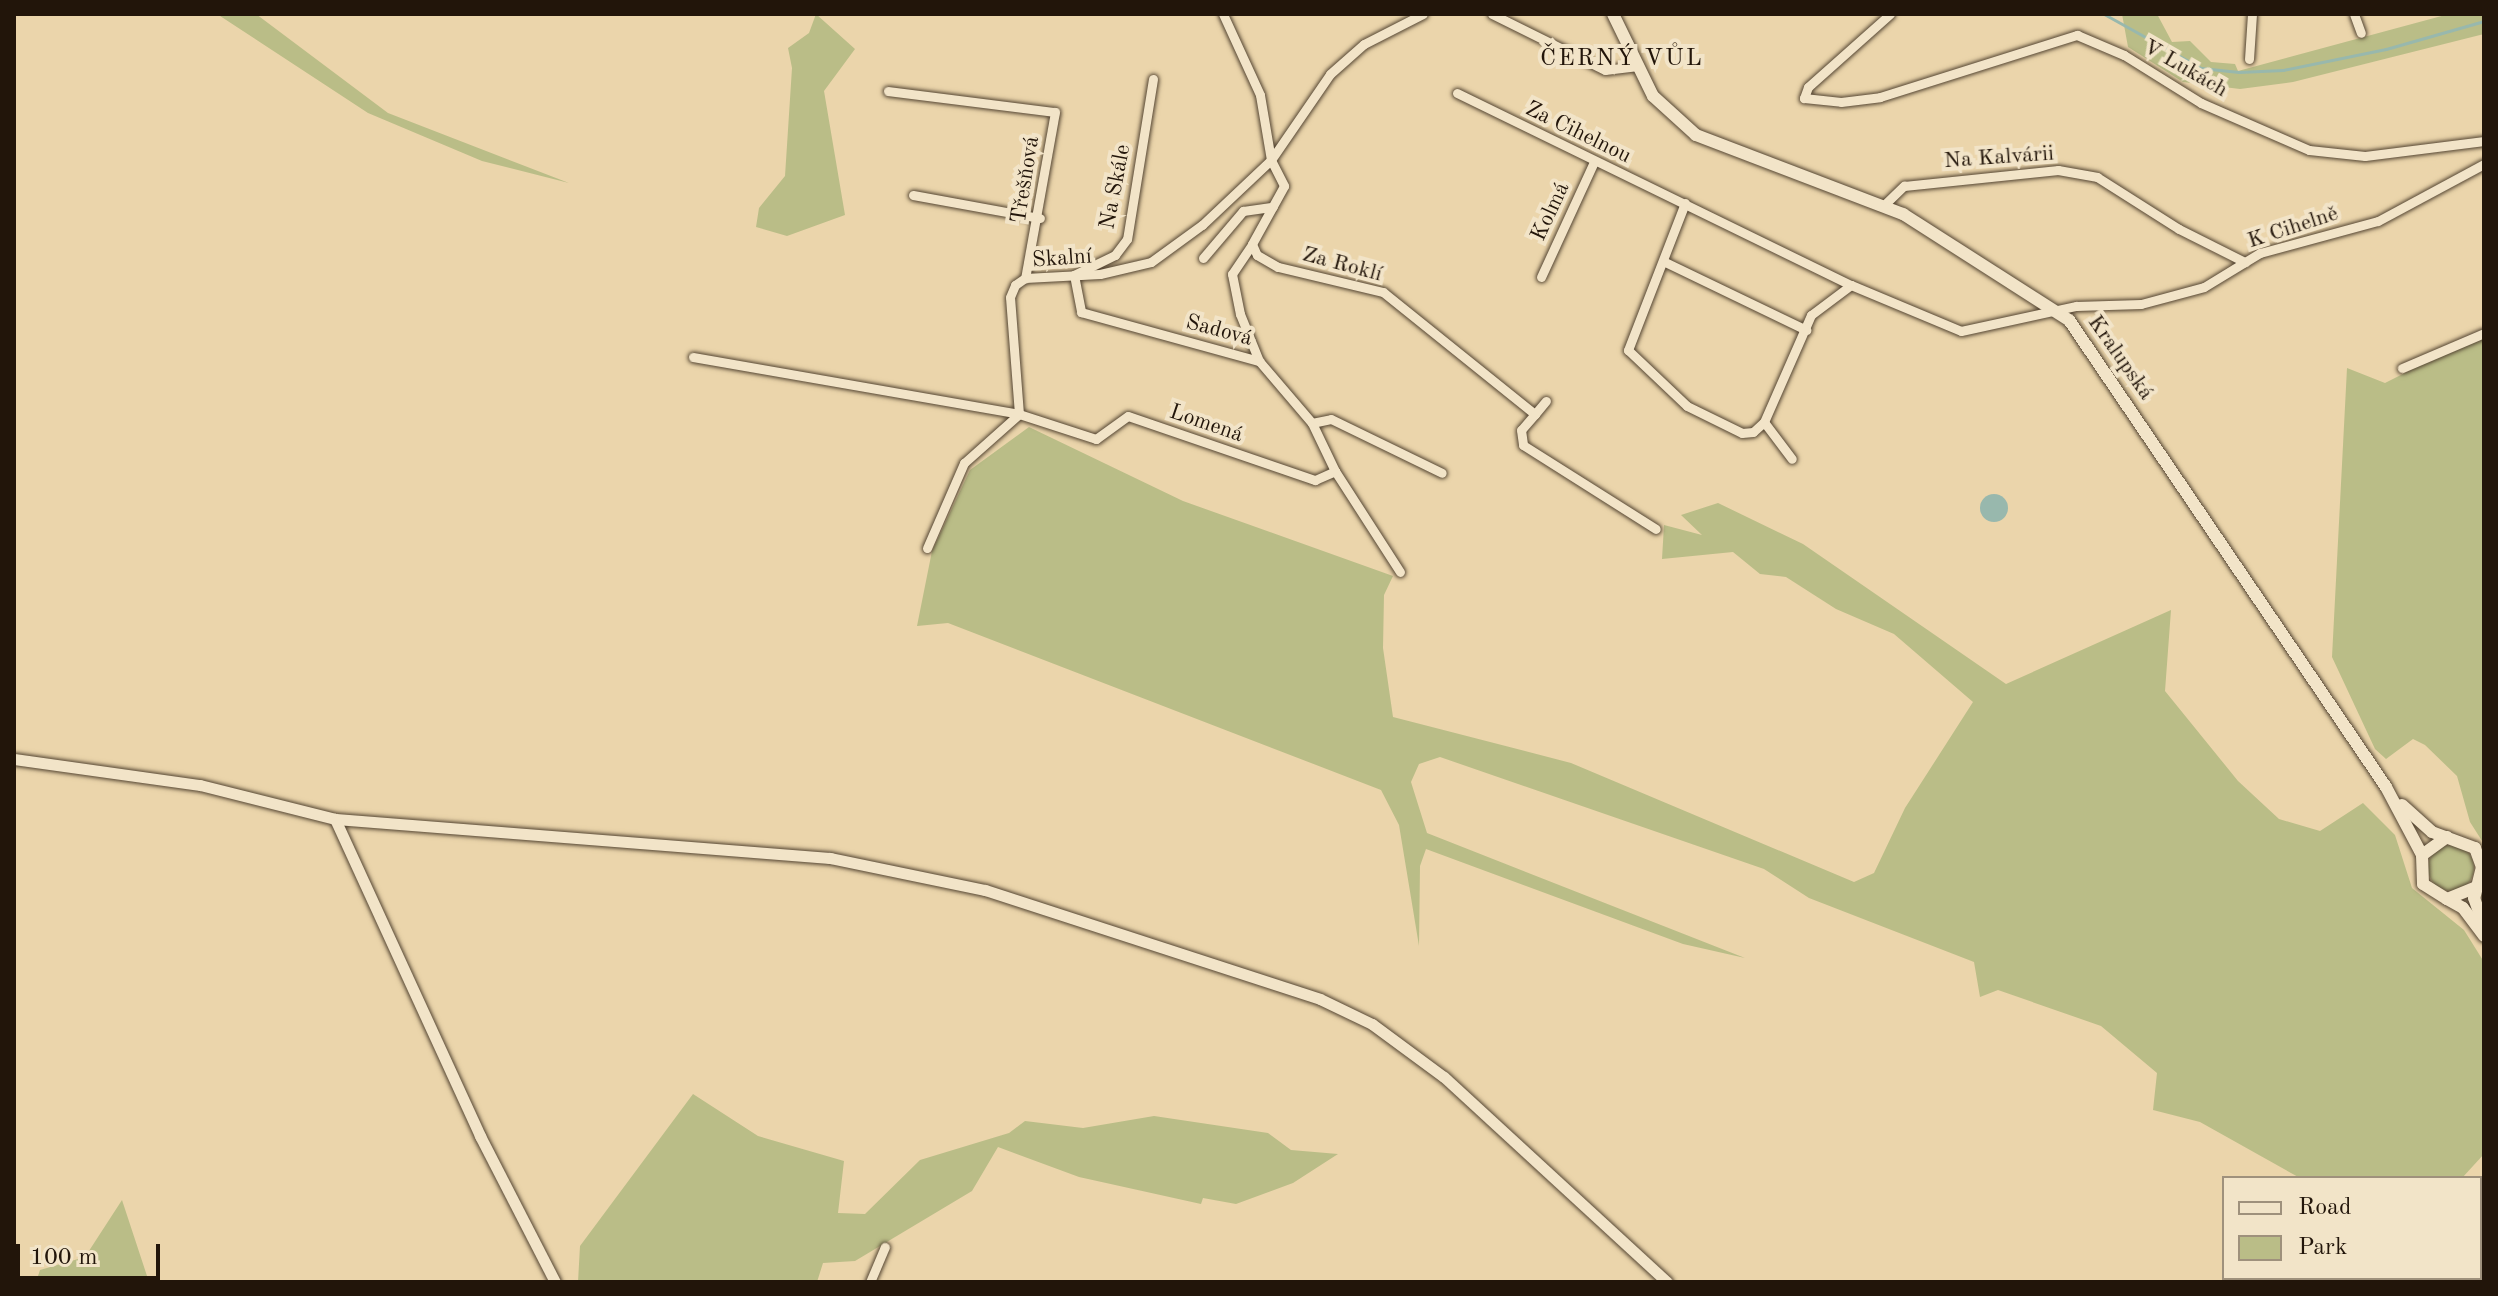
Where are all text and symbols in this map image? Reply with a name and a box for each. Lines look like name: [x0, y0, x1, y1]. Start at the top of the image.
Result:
street label: V Lukách: [2138, 34, 2232, 104]
district label: ČERNÝ VŮL: [1540, 46, 1704, 74]
street label: Za Cihelnou: [1521, 96, 1635, 170]
street label: Třešňová: [1006, 134, 1046, 226]
street label: Na Kalvárii: [1943, 141, 2055, 175]
street label: Na Skále: [1095, 142, 1137, 232]
street label: Kolmá: [1526, 178, 1576, 246]
street label: K Cihelně: [2244, 201, 2342, 255]
street label: Za Roklí: [1299, 242, 1385, 288]
street label: Skalní: [1031, 244, 1093, 274]
street label: Sadová: [1183, 309, 1255, 353]
street label: Kralupská: [2081, 311, 2159, 405]
street label: Lomená: [1166, 399, 1246, 449]
legend: [2222, 1176, 2482, 1280]
text: Road: [2298, 1196, 2351, 1220]
scale bar: [20, 1228, 164, 1278]
text: Park: [2298, 1236, 2347, 1260]
text: 100 m: [30, 1246, 98, 1270]

